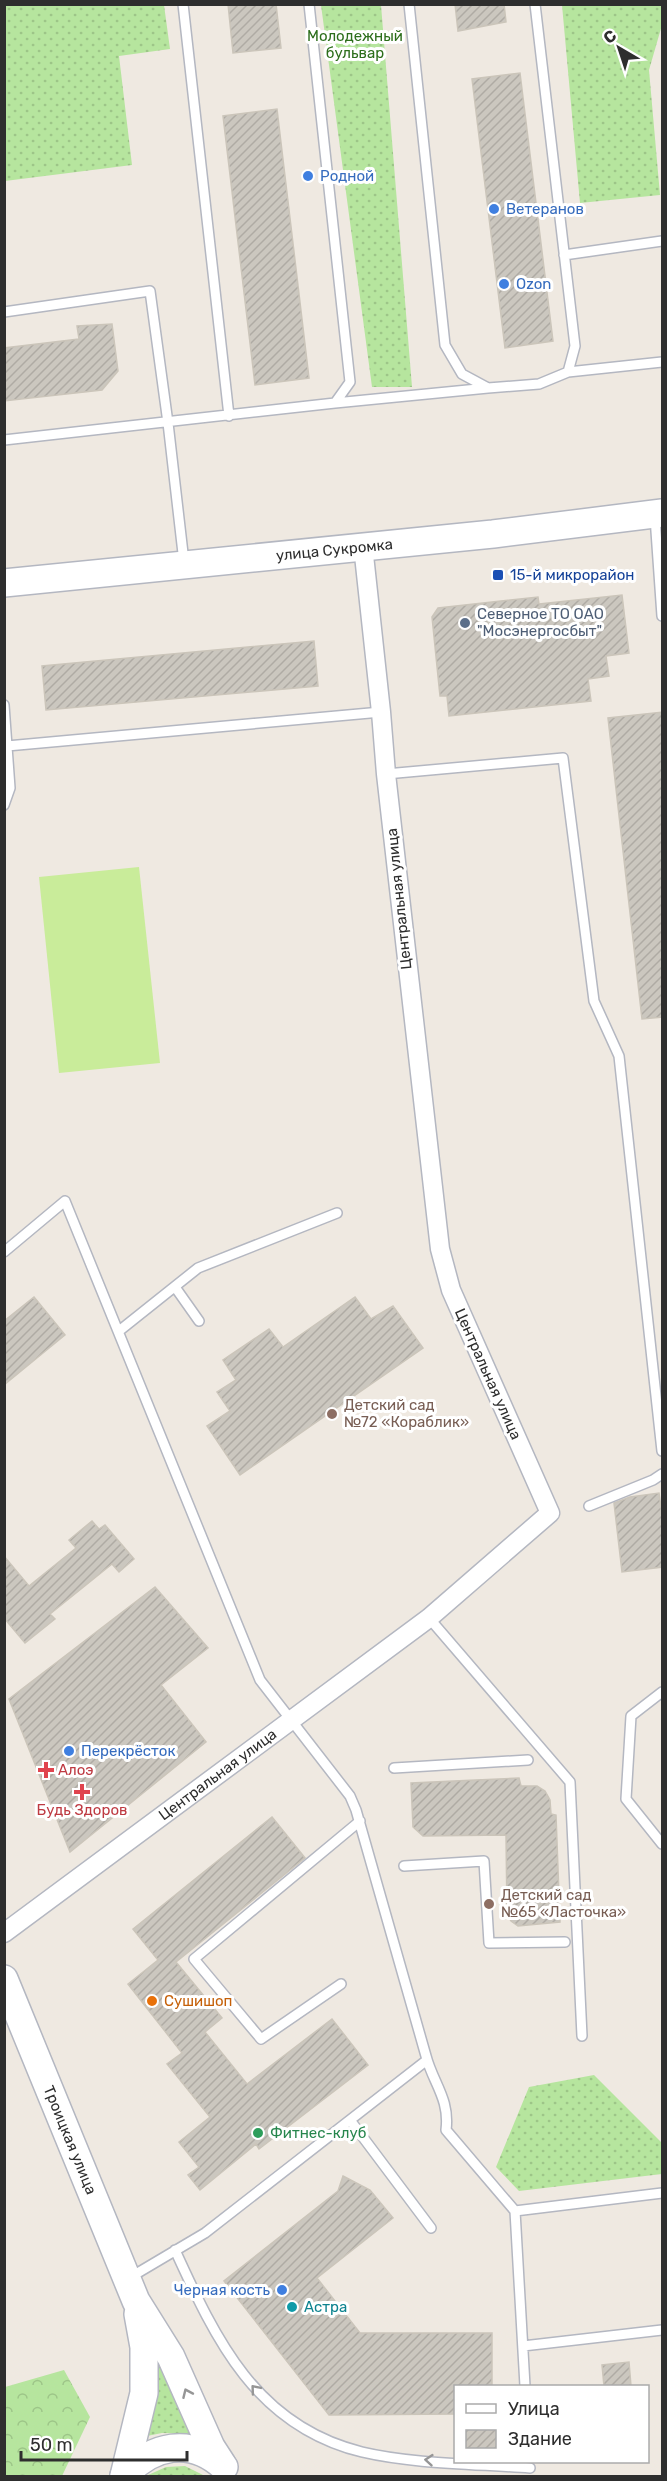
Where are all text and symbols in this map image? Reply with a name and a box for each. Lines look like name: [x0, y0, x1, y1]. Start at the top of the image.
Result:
north arrow: [589, 18, 649, 78]
text: С: [600, 26, 620, 48]
park label: Молодежный бульвар: [307, 27, 403, 62]
place label: Родной: [320, 167, 374, 185]
marker: Родной: [301, 169, 315, 183]
place label: Ветеранов: [506, 200, 584, 218]
marker: Ветеранов: [487, 202, 501, 216]
place label: Ozon: [516, 275, 551, 293]
marker: Ozon: [497, 277, 511, 291]
street label: улица Сукромка: [275, 535, 394, 565]
place label: 15-й микрорайон: [510, 566, 634, 584]
marker: 15-й микрорайон: [491, 568, 505, 582]
place label: Северное ТО ОАО "Мосэнергосбыт": [477, 605, 604, 640]
marker: Северное ТО ОАО "Мосэнергосбыт": [458, 616, 472, 630]
street label: Центральная улица: [383, 827, 415, 971]
street label: Центральная улица: [451, 1305, 525, 1443]
place label: Детский сад №72 «Кораблик»: [344, 1396, 469, 1431]
marker: Детский сад №72 «Кораблик»: [325, 1407, 339, 1421]
street label: Центральная улица: [155, 1725, 280, 1824]
place label: Перекрёсток: [81, 1742, 175, 1760]
marker: Перекрёсток: [62, 1744, 76, 1758]
place label: Алоэ: [58, 1761, 94, 1779]
marker: Алоэ: [39, 1763, 53, 1777]
marker: Будь Здоров: [75, 1785, 89, 1799]
place label: Будь Здоров: [37, 1801, 127, 1819]
place label: Детский сад №65 «Ласточка»: [501, 1886, 626, 1921]
marker: Детский сад №65 «Ласточка»: [482, 1897, 496, 1911]
place label: Сушишоп: [164, 1992, 232, 2010]
marker: Сушишоп: [145, 1994, 159, 2008]
street label: Троицкая улица: [40, 2083, 100, 2197]
place label: Фитнес-клуб: [270, 2124, 366, 2142]
marker: Фитнес-клуб: [251, 2126, 265, 2140]
place label: Черная кость: [174, 2281, 270, 2299]
marker: Черная кость: [275, 2283, 289, 2297]
place label: Астра: [304, 2298, 347, 2316]
marker: Астра: [285, 2300, 299, 2314]
one-way arrow: [251, 2384, 262, 2395]
legend: [454, 2385, 649, 2463]
one-way arrow: [183, 2388, 195, 2399]
text: Улица: [508, 2398, 560, 2420]
scale bar: [21, 2424, 188, 2462]
text: Здание: [508, 2428, 572, 2450]
text: 50 m: [30, 2434, 73, 2456]
one-way arrow: [425, 2454, 434, 2467]

